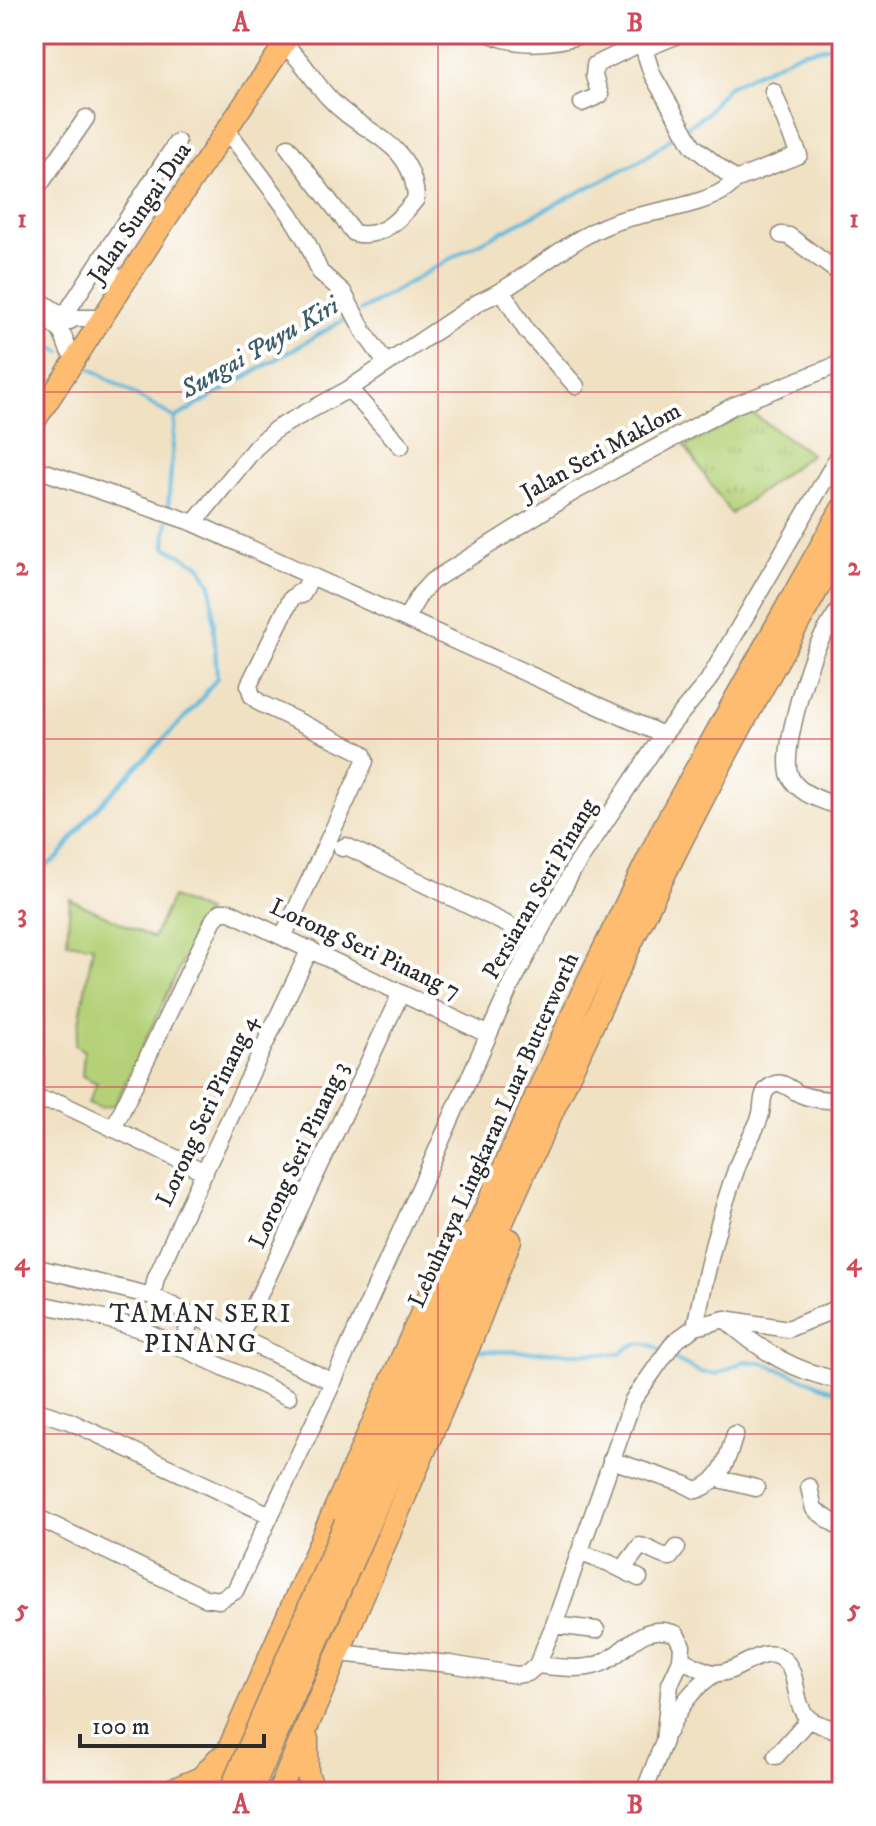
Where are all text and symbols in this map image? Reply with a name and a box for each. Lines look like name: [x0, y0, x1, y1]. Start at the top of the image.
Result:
text: A: [232, 7, 251, 40]
text: B: [627, 7, 643, 40]
street label: Jalan Sungai Dua: [81, 136, 199, 291]
text: 1: [17, 203, 27, 236]
text: 1: [849, 203, 859, 236]
water label: Sungai Puyu Kiri: [174, 288, 347, 407]
street label: Jalan Seri Maklom: [514, 396, 686, 509]
text: 2: [16, 551, 30, 584]
text: 2: [848, 551, 862, 584]
street label: Persiaran Seri Pinang: [476, 793, 604, 985]
street label: Lorong Seri Pinang 7: [265, 892, 465, 1006]
text: 3: [17, 898, 27, 931]
text: 3: [849, 898, 859, 931]
street label: Lebuhraya Lingkaran Luar Butterworth: [402, 947, 586, 1312]
street label: Lorong Seri Pinang 4: [150, 1009, 265, 1211]
street label: Lorong Seri Pinang 3: [243, 1057, 355, 1253]
text: 4: [15, 1246, 31, 1279]
text: 4: [847, 1246, 863, 1279]
district label: TAMAN SERI PINANG: [110, 1298, 292, 1361]
text: 5: [15, 1593, 29, 1626]
text: 5: [847, 1593, 861, 1626]
scale bar: [80, 1698, 264, 1748]
text: 100 m: [92, 1712, 150, 1742]
text: A: [232, 1789, 251, 1822]
text: B: [627, 1789, 643, 1822]

